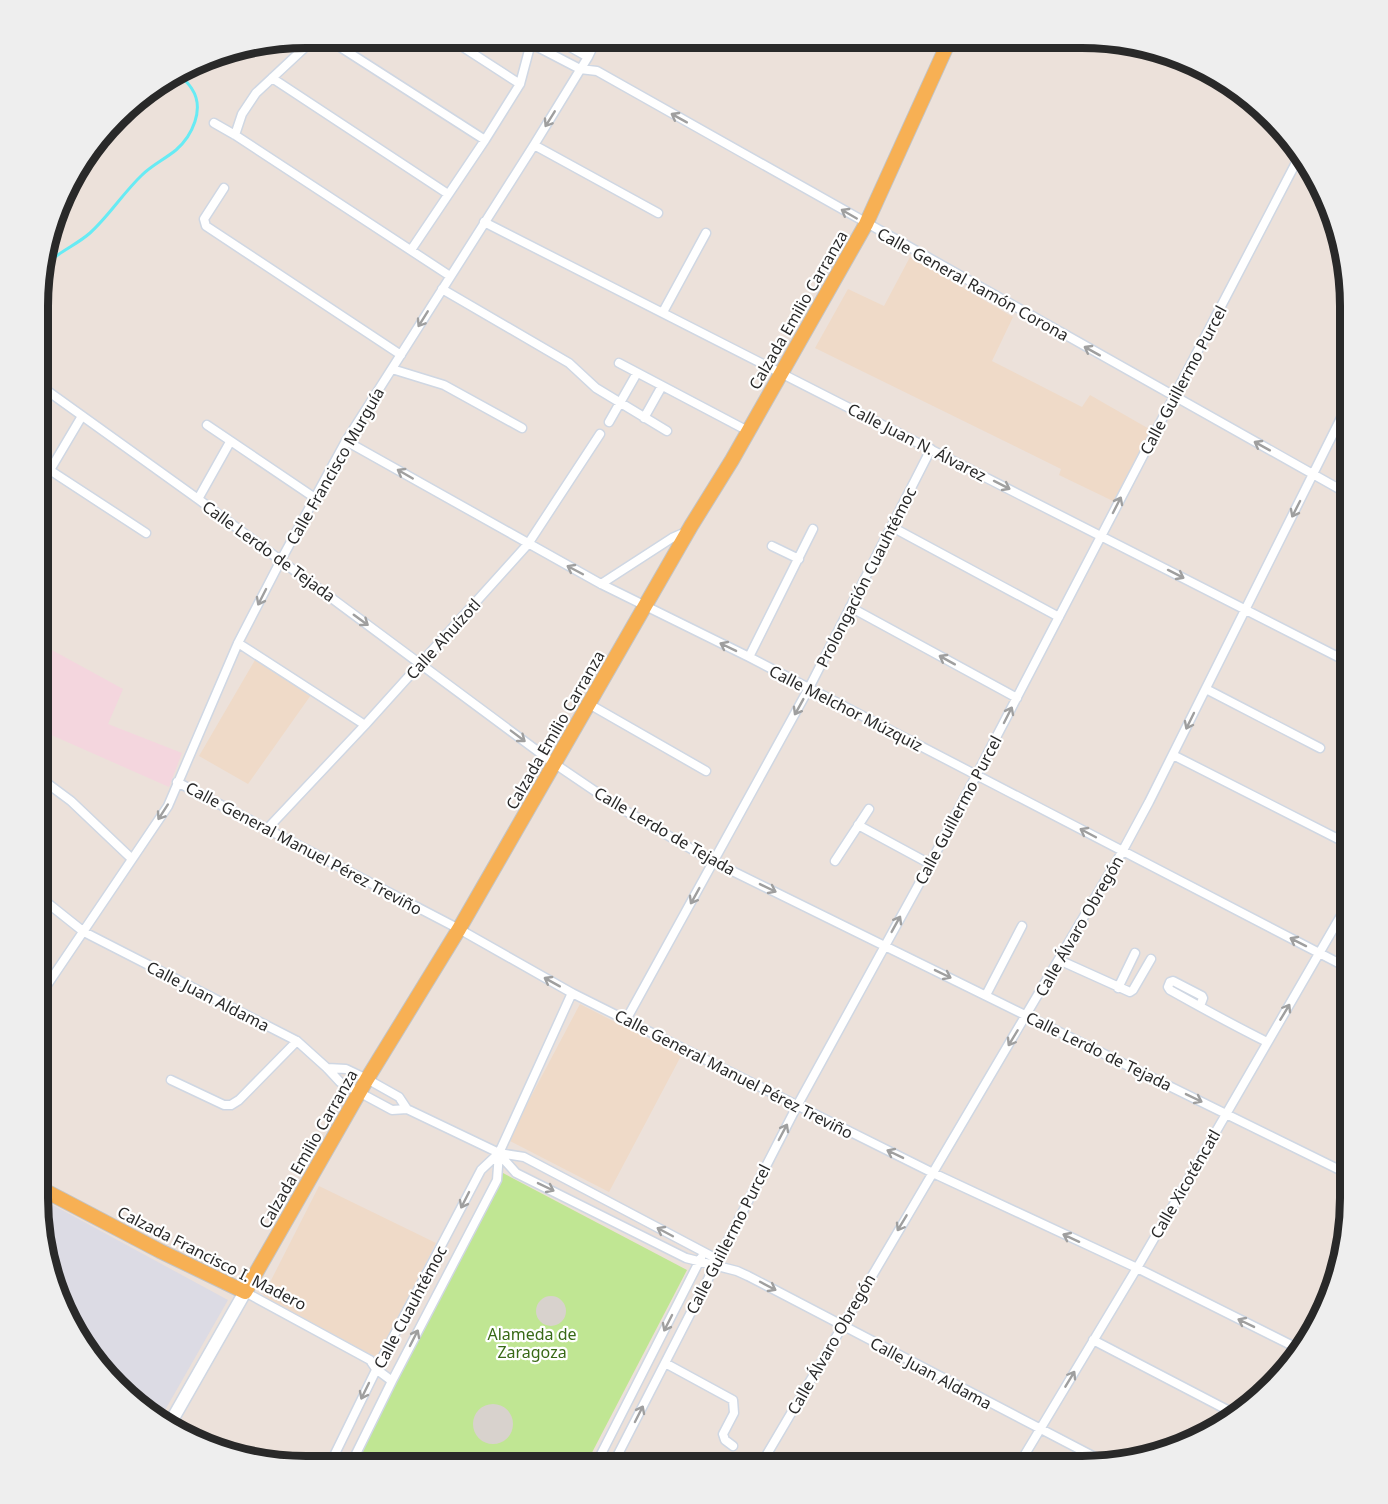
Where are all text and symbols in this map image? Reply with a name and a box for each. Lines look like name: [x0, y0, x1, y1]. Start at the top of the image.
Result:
one-way arrow: [543, 110, 555, 127]
one-way arrow: [671, 112, 688, 124]
one-way arrow: [840, 208, 858, 219]
street label: Calle General Ramón Corona: [873, 222, 1073, 346]
street label: Calzada Emilio Carranza: [743, 227, 853, 393]
street label: Calle Guillermo Purcel: [1134, 302, 1232, 458]
one-way arrow: [417, 311, 429, 327]
one-way arrow: [1084, 345, 1101, 357]
street label: Calle Francisco Murguía: [281, 383, 389, 549]
street label: Calle Juan N. Álvarez: [844, 398, 990, 486]
one-way arrow: [1254, 440, 1271, 452]
one-way arrow: [397, 468, 414, 480]
one-way arrow: [992, 480, 1010, 492]
street label: Prolongación Cuauhtémoc: [811, 483, 921, 671]
street label: Calle Lerdo de Tejada: [198, 495, 340, 607]
one-way arrow: [1112, 496, 1123, 514]
one-way arrow: [1289, 500, 1301, 518]
one-way arrow: [567, 564, 584, 576]
one-way arrow: [1166, 568, 1184, 580]
one-way arrow: [256, 587, 267, 605]
street label: Calle Ahuízotl: [401, 594, 485, 684]
one-way arrow: [353, 614, 369, 626]
one-way arrow: [719, 640, 737, 652]
street label: Calzada Emilio Carranza: [500, 647, 610, 813]
one-way arrow: [938, 654, 956, 665]
street label: Calle Melchor Múzquiz: [765, 660, 927, 756]
one-way arrow: [793, 698, 805, 715]
one-way arrow: [1002, 706, 1014, 724]
one-way arrow: [1183, 712, 1195, 730]
one-way arrow: [509, 730, 525, 743]
street label: Calle Guillermo Purcel: [909, 732, 1007, 888]
street label: Calle General Manuel Pérez Treviño: [182, 776, 426, 920]
street label: Calle Lerdo de Tejada: [590, 782, 740, 880]
one-way arrow: [157, 803, 169, 820]
one-way arrow: [1079, 827, 1097, 838]
street label: Calle Álvaro Obregón: [1030, 852, 1128, 1000]
one-way arrow: [759, 883, 777, 894]
one-way arrow: [689, 887, 700, 905]
one-way arrow: [890, 916, 902, 933]
one-way arrow: [1289, 936, 1307, 948]
street label: Calle Juan Aldama: [143, 956, 273, 1036]
one-way arrow: [934, 969, 952, 981]
one-way arrow: [544, 975, 561, 987]
street label: Calle General Manuel Pérez Treviño: [611, 1004, 857, 1144]
one-way arrow: [1280, 1004, 1292, 1021]
street label: Calle Lerdo de Tejada: [1022, 1006, 1176, 1096]
one-way arrow: [1007, 1029, 1019, 1046]
street label: Calzada Emilio Carranza: [253, 1066, 363, 1232]
one-way arrow: [1184, 1092, 1202, 1104]
one-way arrow: [778, 1124, 789, 1142]
street label: Calle Xicoténcatl: [1145, 1125, 1225, 1243]
one-way arrow: [886, 1148, 904, 1159]
street label: Calle Guillermo Purcel: [681, 1160, 775, 1318]
one-way arrow: [536, 1181, 554, 1193]
one-way arrow: [459, 1191, 471, 1209]
street label: Calzada Francisco I. Madero: [114, 1201, 310, 1315]
one-way arrow: [896, 1214, 908, 1231]
one-way arrow: [657, 1226, 674, 1238]
one-way arrow: [1062, 1231, 1080, 1243]
street label: Calle Cuauhtémoc: [368, 1241, 452, 1372]
street label: Calle Álvaro Obregón: [782, 1270, 880, 1418]
one-way arrow: [758, 1281, 776, 1292]
one-way arrow: [662, 1314, 674, 1331]
one-way arrow: [1238, 1316, 1256, 1328]
park label: Alameda de Zaragoza: [487, 1323, 577, 1363]
one-way arrow: [409, 1330, 420, 1348]
street label: Calle Juan Aldama: [866, 1332, 996, 1414]
one-way arrow: [1064, 1371, 1076, 1388]
one-way arrow: [359, 1382, 371, 1400]
one-way arrow: [633, 1405, 645, 1423]

